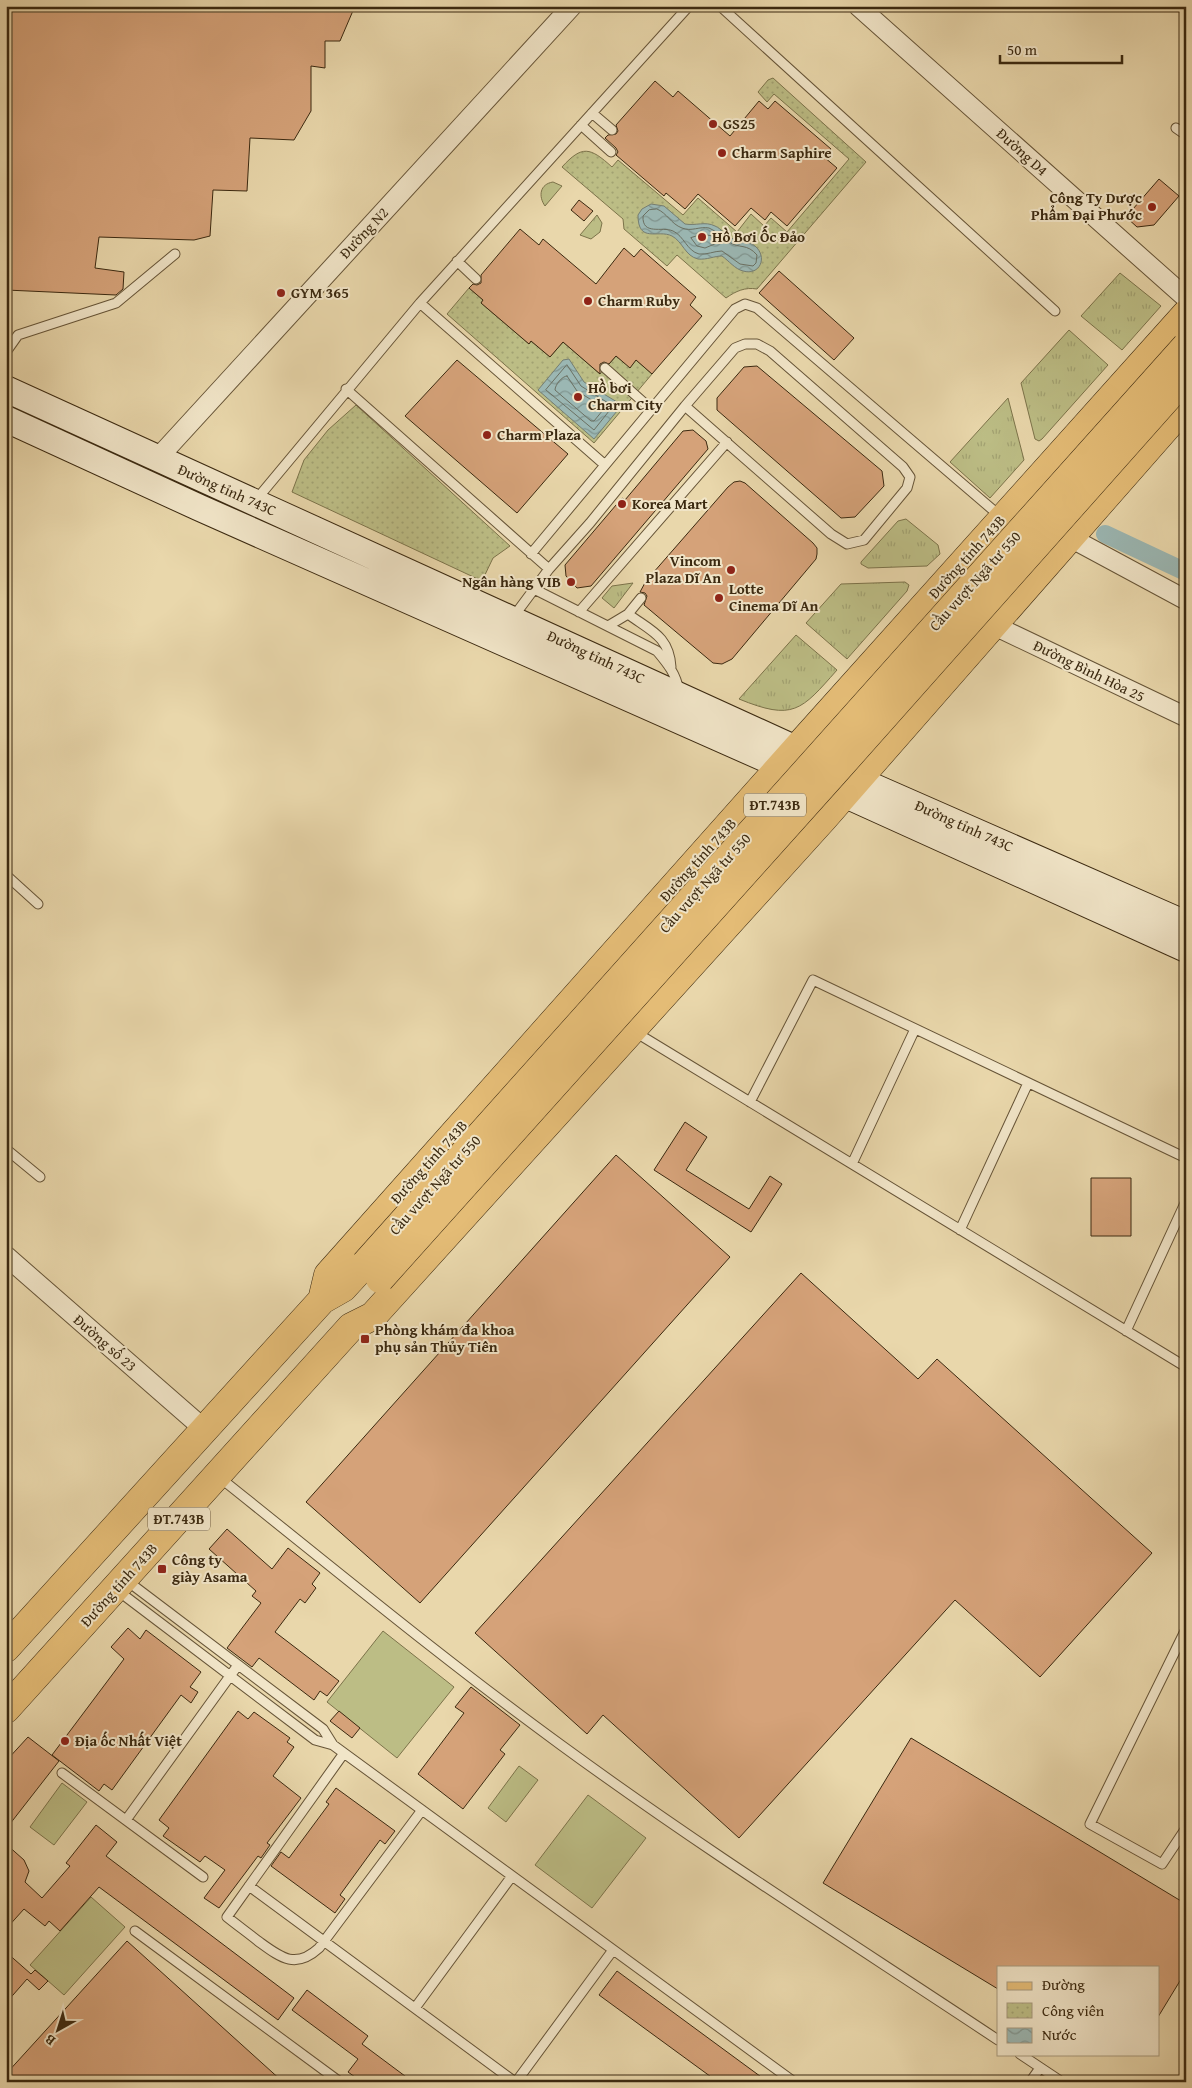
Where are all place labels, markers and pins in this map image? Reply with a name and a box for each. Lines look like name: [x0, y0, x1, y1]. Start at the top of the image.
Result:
place label: GS25: [723, 113, 756, 134]
marker: GS25: [707, 118, 719, 130]
place label: Charm Saphire: [732, 142, 832, 163]
marker: Charm Saphire: [716, 147, 728, 159]
place label: Công Ty Dược Phẩm Đại Phước: [1031, 187, 1142, 225]
marker: Công Ty Dược Phẩm Đại Phước: [1146, 201, 1158, 213]
place label: Hồ Bơi Ốc Đảo: [712, 225, 805, 247]
marker: Hồ Bơi Ốc Đảo: [696, 231, 708, 243]
place label: GYM 365: [291, 282, 349, 303]
marker: GYM 365: [275, 287, 287, 299]
place label: Charm Ruby: [598, 290, 680, 311]
marker: Charm Ruby: [582, 295, 594, 307]
place label: Hồ bơi Charm City: [588, 377, 663, 415]
marker: Hồ bơi Charm City: [572, 391, 584, 403]
place label: Charm Plaza: [497, 424, 581, 445]
marker: Charm Plaza: [481, 429, 493, 441]
place label: Korea Mart: [632, 493, 708, 514]
marker: Korea Mart: [616, 498, 628, 510]
place label: Vincom Plaza Dĩ An: [646, 550, 721, 588]
marker: Vincom Plaza Dĩ An: [725, 564, 737, 576]
place label: Ngân hàng VIB: [462, 571, 561, 592]
marker: Ngân hàng VIB: [565, 576, 577, 588]
place label: Lotte Cinema Dĩ An: [729, 578, 819, 616]
marker: Lotte Cinema Dĩ An: [713, 592, 725, 604]
place label: Phòng khám đa khoa phụ sản Thủy Tiên: [375, 1319, 515, 1357]
marker: Phòng khám đa khoa phụ sản Thủy Tiên: [359, 1333, 371, 1345]
place label: Công ty giày Asama: [172, 1549, 248, 1587]
marker: Công ty giày Asama: [156, 1563, 168, 1575]
place label: Địa ốc Nhất Việt: [75, 1730, 182, 1751]
marker: Địa ốc Nhất Việt: [59, 1735, 71, 1747]

